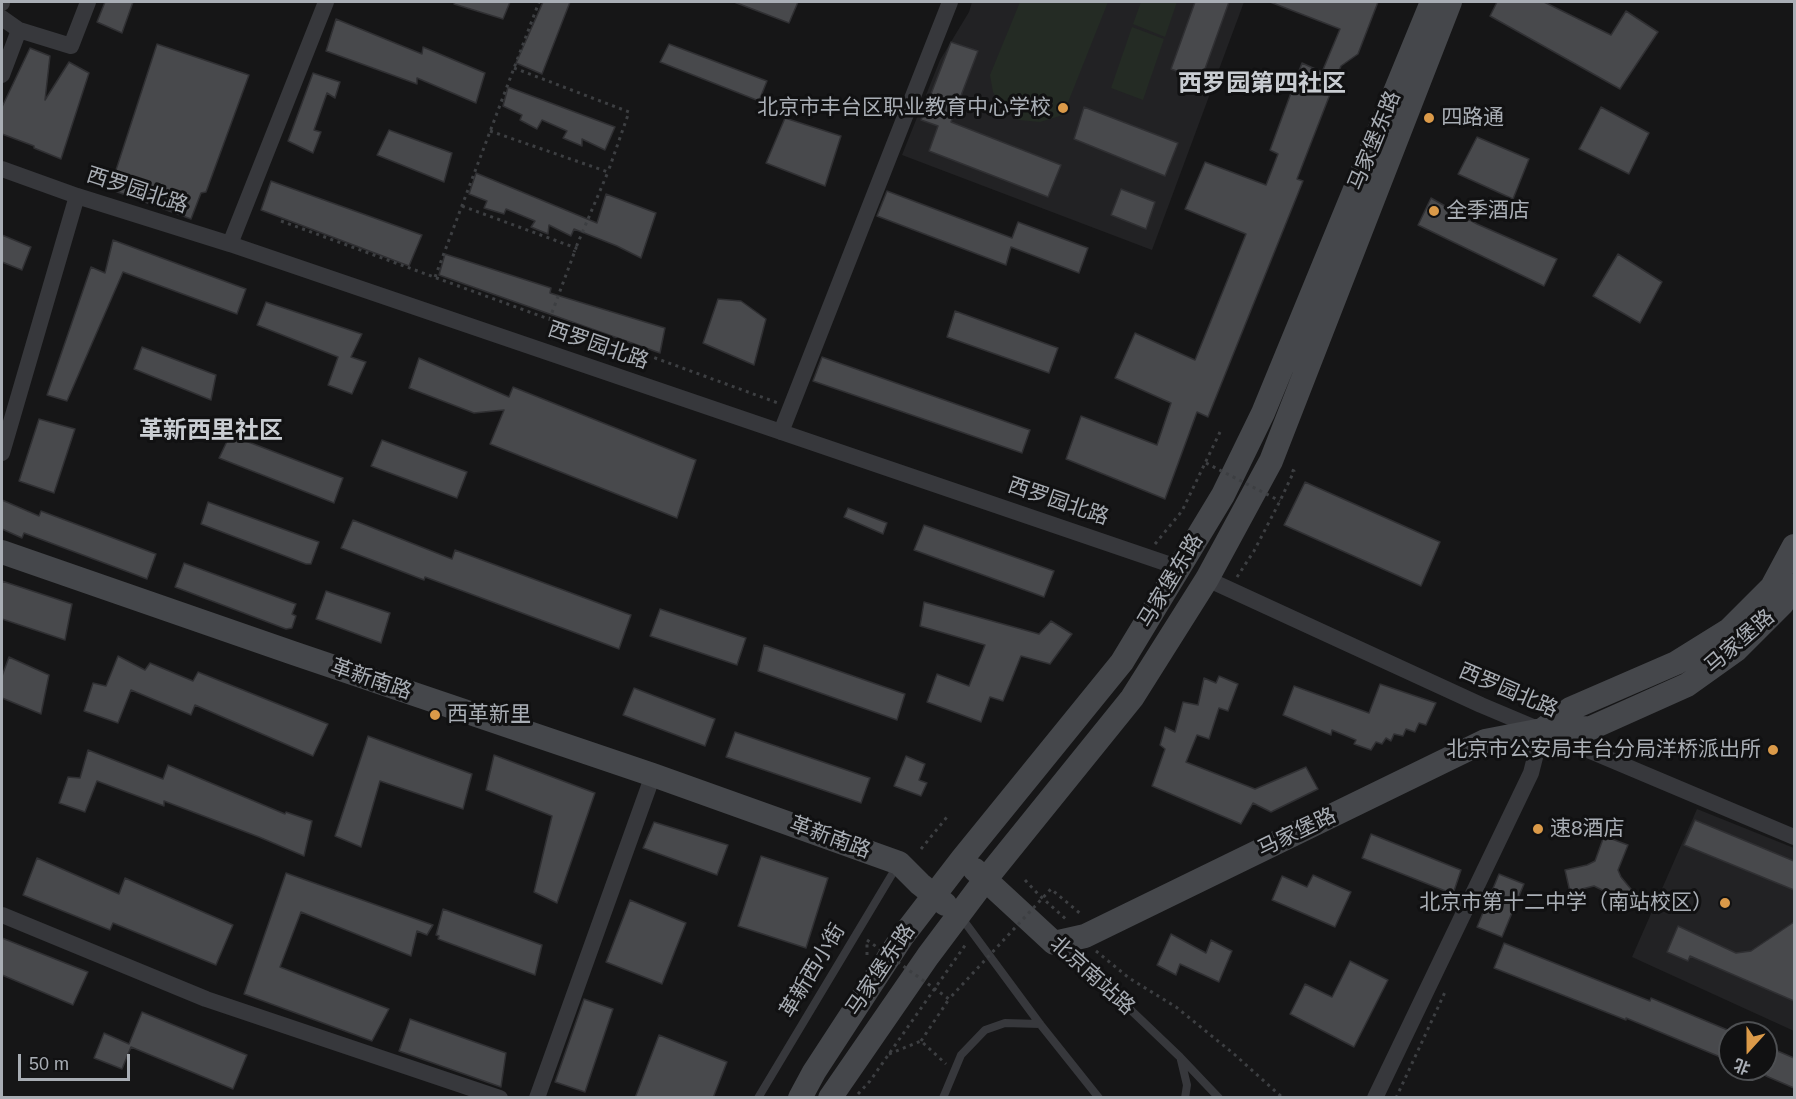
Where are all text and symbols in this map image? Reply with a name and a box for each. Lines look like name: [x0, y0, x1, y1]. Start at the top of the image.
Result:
district label: 西罗园第四社区: [1178, 70, 1346, 98]
street label: 马家堡东路: [1344, 88, 1406, 194]
place label: 北京市丰台区职业教育中心学校: [757, 95, 1051, 121]
marker: 北京市丰台区职业教育中心学校: [1056, 101, 1070, 115]
place label: 四路通: [1441, 105, 1504, 131]
marker: 四路通: [1422, 111, 1436, 125]
street label: 西罗园北路: [83, 163, 191, 219]
place label: 全季酒店: [1446, 198, 1530, 224]
marker: 全季酒店: [1427, 204, 1441, 218]
street label: 西罗园北路: [544, 317, 652, 375]
district label: 革新西里社区: [139, 417, 283, 445]
street label: 西罗园北路: [1004, 473, 1112, 531]
street label: 马家堡东路: [1133, 530, 1209, 632]
street label: 马家堡路: [1700, 605, 1780, 679]
street label: 革新南路: [327, 654, 415, 706]
street label: 西罗园北路: [1455, 659, 1561, 723]
place label: 西革新里: [447, 702, 531, 728]
marker: 西革新里: [428, 708, 442, 722]
place label: 北京市公安局丰台分局洋桥派出所: [1446, 737, 1761, 763]
marker: 北京市公安局丰台分局洋桥派出所: [1766, 743, 1780, 757]
street label: 马家堡路: [1254, 803, 1340, 863]
street label: 革新南路: [786, 812, 874, 864]
place label: 速8酒店: [1550, 816, 1625, 842]
marker: 速8酒店: [1531, 822, 1545, 836]
place label: 北京市第十二中学（南站校区）: [1419, 890, 1713, 916]
marker: 北京市第十二中学（南站校区）: [1718, 896, 1732, 910]
street label: 马家堡东路: [841, 919, 921, 1021]
street label: 革新西小街: [775, 920, 851, 1022]
street label: 北京南站路: [1045, 932, 1139, 1020]
north arrow: [1718, 1021, 1778, 1081]
scale bar: [21, 1042, 134, 1080]
text: 50 m: [29, 1054, 69, 1074]
text: 北: [1732, 1056, 1753, 1077]

